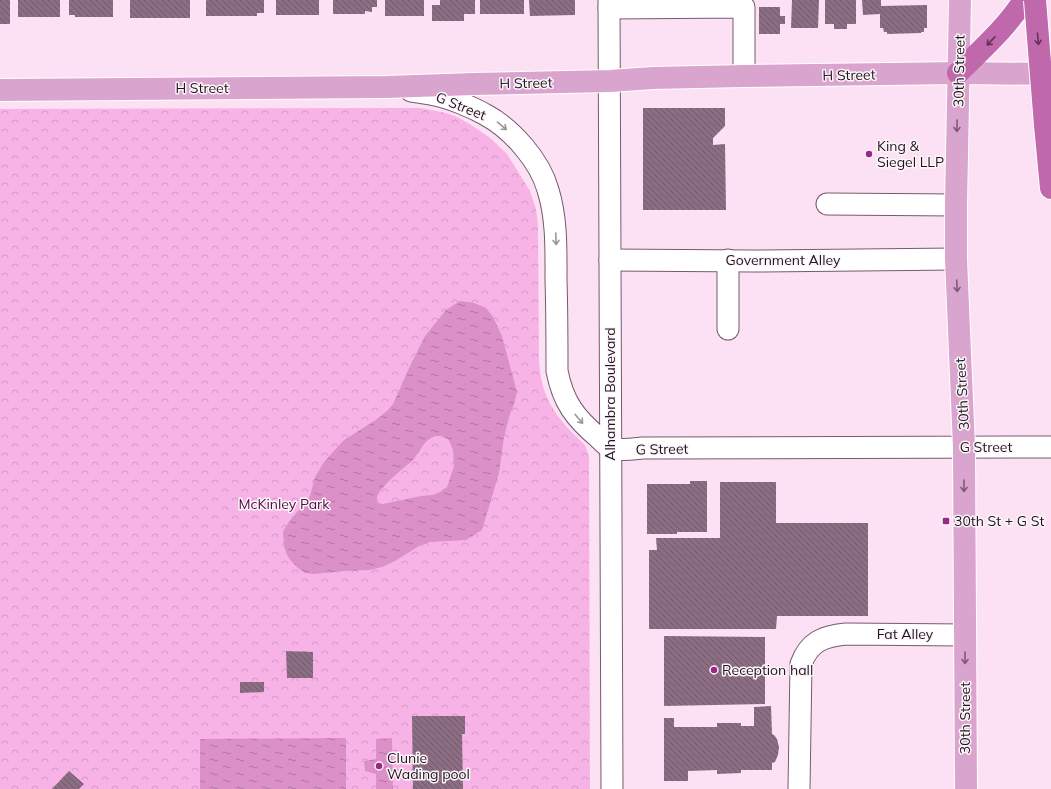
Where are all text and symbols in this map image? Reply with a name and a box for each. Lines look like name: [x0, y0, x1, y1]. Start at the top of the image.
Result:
one-way arrow: [1035, 32, 1042, 45]
street label: 30th Street: [949, 35, 969, 107]
one-way arrow: [986, 36, 995, 46]
street label: H Street: [822, 66, 876, 84]
street label: H Street: [499, 74, 553, 92]
street label: H Street: [175, 79, 229, 97]
street label: G Street: [433, 88, 489, 124]
one-way arrow: [953, 119, 961, 132]
one-way arrow: [496, 122, 507, 131]
place label: King & Siegel LLP: [877, 137, 944, 171]
marker: King & Siegel LLP: [864, 149, 874, 159]
one-way arrow: [552, 232, 559, 245]
street label: Government Alley: [726, 251, 841, 269]
one-way arrow: [953, 279, 961, 292]
street label: Alhambra Boulevard: [601, 327, 619, 461]
street label: 30th Street: [951, 357, 973, 431]
one-way arrow: [575, 413, 583, 424]
street label: G Street: [960, 438, 1012, 456]
street label: G Street: [636, 440, 689, 458]
one-way arrow: [960, 479, 968, 492]
park label: McKinley Park: [239, 495, 330, 513]
place label: 30th St + G St: [954, 512, 1044, 530]
marker: 30th St + G St: [941, 516, 951, 526]
street label: Fat Alley: [877, 625, 934, 643]
one-way arrow: [961, 651, 969, 664]
place label: Reception hall: [722, 661, 813, 679]
marker: Reception hall: [709, 665, 719, 675]
street label: 30th Street: [956, 682, 974, 754]
place label: Clunie Wading pool: [387, 749, 470, 783]
marker: Clunie Wading pool: [374, 761, 384, 771]

